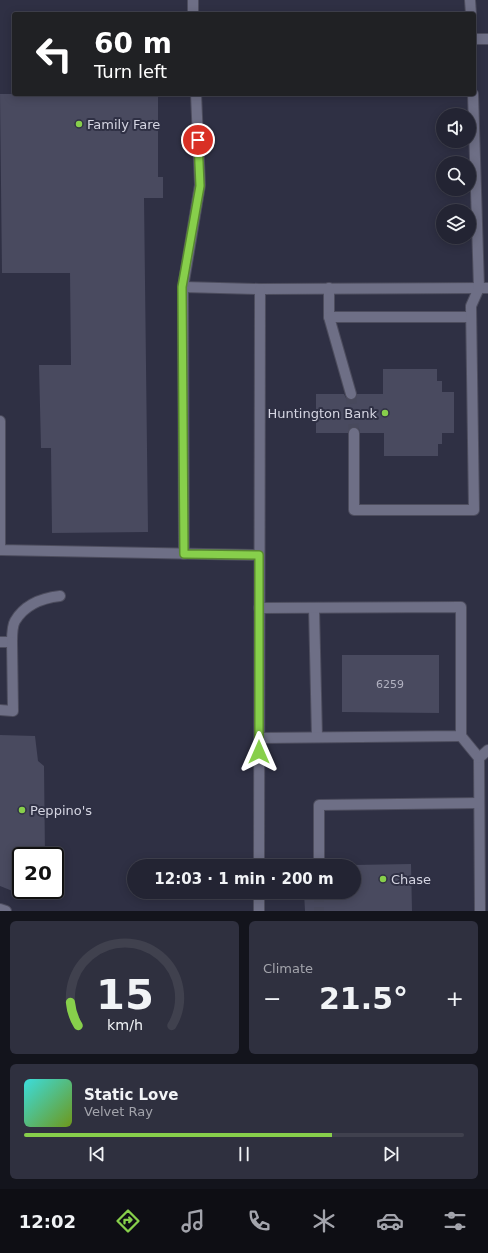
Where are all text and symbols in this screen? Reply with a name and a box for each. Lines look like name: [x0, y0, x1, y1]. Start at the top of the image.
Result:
text: 60 m: [94, 27, 172, 60]
icon: left: [28, 28, 80, 80]
text: Turn left: [94, 61, 167, 82]
map controls: [436, 108, 476, 244]
button: sound: [436, 108, 476, 148]
place label: Family Fare: [87, 117, 160, 132]
marker: Family Fare: [74, 119, 84, 129]
pin: [181, 123, 215, 157]
icon: arrive: [187, 129, 209, 151]
button: search: [436, 156, 476, 196]
button: layers: [436, 204, 476, 244]
place label: Huntington Bank: [267, 406, 377, 421]
marker: Huntington Bank: [380, 408, 390, 418]
house number: 6259: [376, 678, 404, 691]
position arrow: [238, 731, 280, 773]
place label: Peppino's: [30, 803, 92, 818]
marker: Peppino's: [17, 805, 27, 815]
speed limit sign: 20: [12, 847, 64, 899]
text: 12:03 · 1 min · 200 m: [154, 870, 334, 888]
place label: Chase: [391, 872, 431, 887]
marker: Chase: [378, 874, 388, 884]
text: Climate: [263, 961, 313, 976]
text: 15: [96, 969, 153, 1018]
text: 21.5°: [319, 981, 408, 1016]
text: −: [263, 986, 281, 1011]
text: +: [446, 986, 464, 1011]
text: km/h: [106, 1016, 143, 1032]
text: Static Love: [84, 1086, 178, 1104]
text: Velvet Ray: [84, 1104, 153, 1119]
icon: previous: [86, 1143, 108, 1165]
icon: pause: [233, 1143, 255, 1165]
icon: next: [380, 1143, 402, 1165]
icon: directions: [114, 1207, 142, 1235]
icon: music: [179, 1207, 207, 1235]
icon: phone: [245, 1207, 273, 1235]
icon: climate: [310, 1207, 338, 1235]
icon: car: [376, 1207, 404, 1235]
icon: filters: [441, 1207, 469, 1235]
text: 12:02: [19, 1211, 76, 1232]

